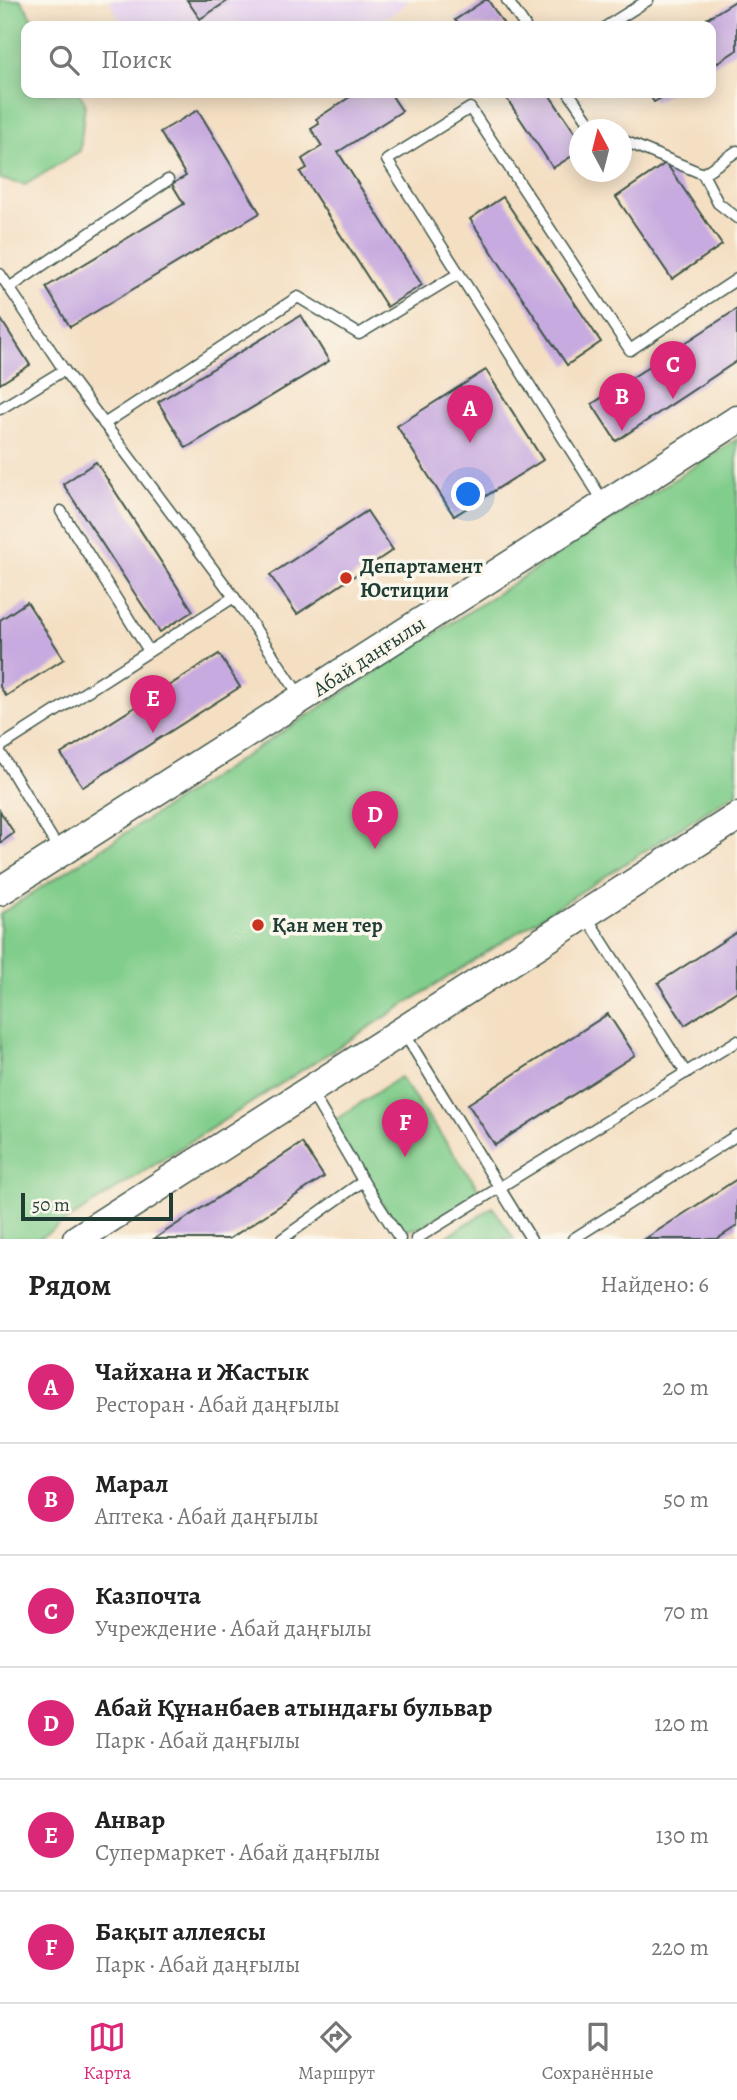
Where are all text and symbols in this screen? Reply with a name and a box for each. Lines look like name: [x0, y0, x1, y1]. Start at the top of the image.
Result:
search box: [21, 21, 716, 98]
icon: search: [45, 41, 83, 79]
text: Поиск: [101, 42, 172, 77]
north arrow: [569, 119, 632, 182]
pin: C: [650, 341, 696, 399]
pin: B: [599, 373, 645, 431]
pin: A: [447, 385, 493, 443]
your location: [451, 477, 485, 511]
place label: Департамент Юстиции: [360, 552, 483, 604]
marker: Департамент Юстиции: [338, 570, 354, 586]
street label: Абай даңғылы: [306, 609, 431, 703]
pin: E: [130, 675, 176, 733]
pin: D: [352, 791, 398, 849]
place label: Қан мен тер: [272, 911, 383, 939]
marker: Қан мен тер: [250, 917, 266, 933]
pin: F: [382, 1099, 428, 1157]
scale bar: [21, 1190, 173, 1222]
text: 50 m: [32, 1192, 70, 1218]
text: Рядом: [28, 1265, 111, 1305]
text: Найдено: 6: [601, 1269, 709, 1300]
text: Чайхана и Жастык: [95, 1354, 309, 1389]
text: A: [44, 1372, 58, 1403]
text: 20 m: [662, 1372, 709, 1403]
text: Ресторан · Абай даңғылы: [95, 1389, 340, 1420]
text: Марал: [95, 1466, 169, 1501]
text: B: [44, 1484, 58, 1515]
text: 50 m: [663, 1484, 709, 1515]
text: Аптека · Абай даңғылы: [95, 1501, 319, 1532]
text: Казпочта: [95, 1578, 201, 1613]
text: C: [44, 1596, 58, 1627]
text: 70 m: [663, 1596, 709, 1627]
text: Учреждение · Абай даңғылы: [95, 1613, 372, 1644]
text: Абай Құнанбаев атындағы бульвар: [95, 1690, 493, 1725]
text: D: [43, 1708, 59, 1739]
text: 120 m: [654, 1708, 709, 1739]
text: Парк · Абай даңғылы: [95, 1725, 300, 1756]
text: Анвар: [95, 1802, 165, 1837]
text: E: [44, 1820, 58, 1851]
text: 130 m: [656, 1820, 709, 1851]
text: Супермаркет · Абай даңғылы: [95, 1837, 380, 1868]
text: Бақыт аллеясы: [95, 1914, 266, 1949]
text: F: [45, 1932, 57, 1963]
text: 220 m: [651, 1932, 709, 1963]
text: Парк · Абай даңғылы: [95, 1949, 300, 1980]
tab: Карта: [83, 2018, 131, 2086]
tab: Маршрут: [298, 2018, 375, 2086]
tab: Сохранённые: [542, 2018, 654, 2086]

